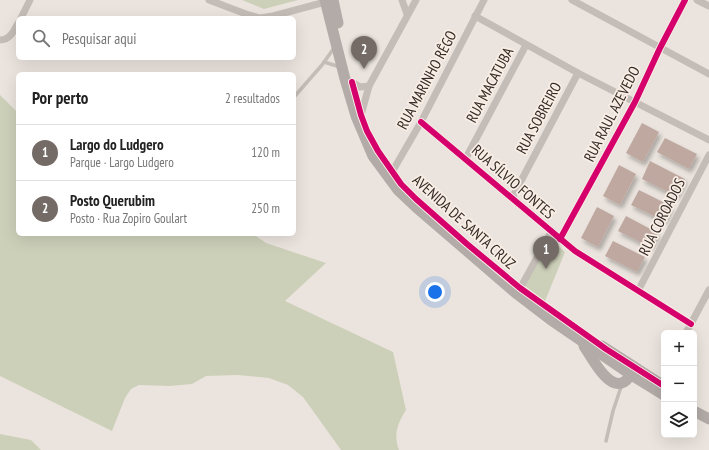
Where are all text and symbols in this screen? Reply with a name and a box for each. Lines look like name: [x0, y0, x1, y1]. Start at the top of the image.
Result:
search box: [16, 16, 296, 60]
icon: search: [30, 27, 52, 49]
street label: RUA MARINHO RÊGO: [393, 27, 461, 132]
text: Pesquisar aqui: [62, 29, 136, 48]
pin: 2: [351, 36, 377, 69]
street label: RUA MACATUBA: [462, 43, 518, 126]
street label: RUA RAUL AZEVEDO: [579, 63, 644, 165]
street label: RUA SOBREIRO: [512, 79, 565, 157]
text: Por perto: [32, 87, 88, 109]
text: 2 resultados: [225, 90, 280, 107]
text: Largo do Ludgero: [70, 135, 164, 154]
street label: RUA SÍLVIO FONTES: [468, 140, 559, 223]
text: 1: [42, 144, 48, 161]
text: 120 m: [251, 144, 280, 161]
text: Parque · Largo Ludgero: [70, 154, 174, 171]
street label: AVENIDA DE SANTA CRUZ: [409, 170, 520, 273]
street label: RUA COROADOS: [634, 175, 689, 258]
text: Posto Querubim: [70, 191, 155, 210]
text: 2: [42, 200, 48, 217]
text: 250 m: [251, 200, 280, 217]
text: Posto · Rua Zopiro Goulart: [70, 210, 187, 227]
pin: 1: [533, 236, 559, 269]
your location: [425, 282, 445, 302]
map controls: [661, 330, 697, 438]
button: +: [661, 330, 697, 366]
button: −: [661, 366, 697, 402]
button: layers: [661, 402, 697, 438]

